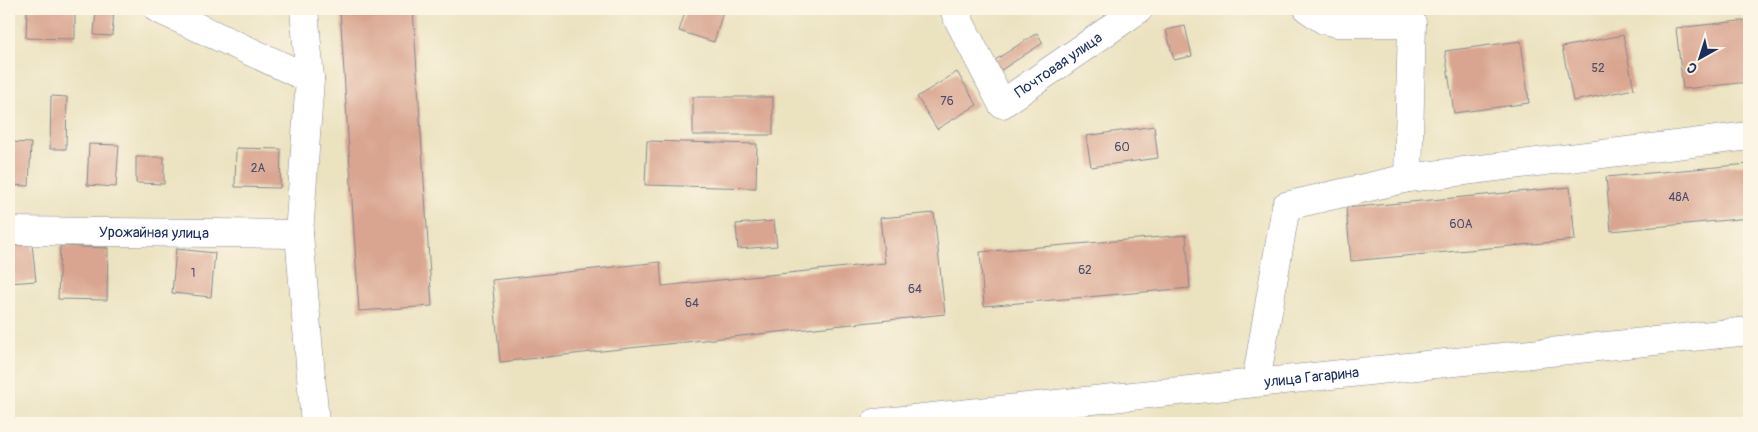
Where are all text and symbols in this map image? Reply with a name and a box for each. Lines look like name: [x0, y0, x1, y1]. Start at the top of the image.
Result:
street label: Почтовая улица: [1011, 28, 1106, 102]
north arrow: [1676, 32, 1726, 82]
text: С: [1683, 58, 1701, 77]
house number: 52: [1591, 61, 1605, 76]
house number: 76: [940, 94, 954, 109]
house number: 60: [1114, 140, 1130, 155]
house number: 2А: [251, 161, 265, 176]
house number: 48А: [1669, 190, 1690, 205]
house number: 60А: [1450, 217, 1473, 232]
street label: Урожайная улица: [99, 222, 209, 243]
house number: 62: [1078, 263, 1092, 278]
house number: 1: [191, 266, 195, 281]
house number: 64: [908, 282, 922, 297]
house number: 64: [685, 296, 699, 311]
street label: улица Гагарина: [1262, 363, 1360, 392]

